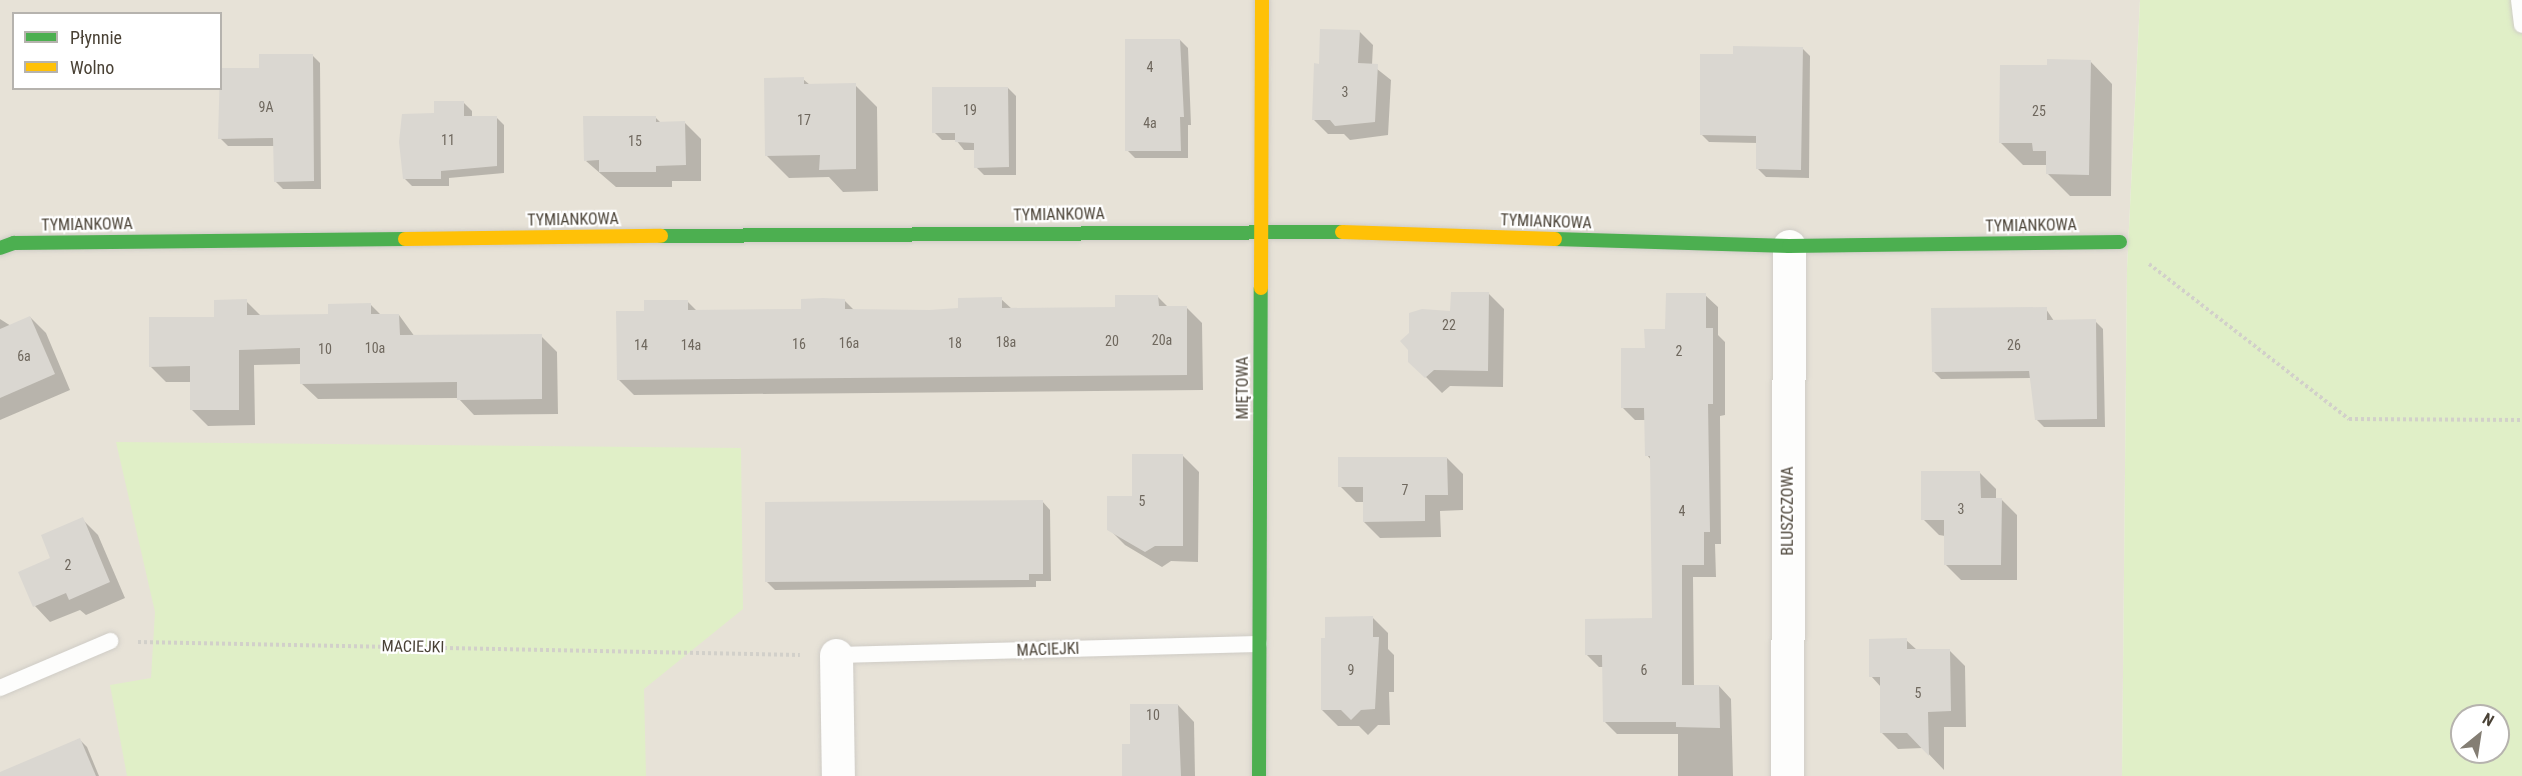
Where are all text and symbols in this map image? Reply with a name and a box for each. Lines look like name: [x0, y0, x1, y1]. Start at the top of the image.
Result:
legend: [12, 12, 222, 90]
text: Płynnie: [70, 27, 122, 48]
text: Wolno: [70, 57, 114, 78]
house number: 4: [1147, 59, 1153, 75]
house number: 3: [1342, 84, 1348, 100]
house number: 9A: [259, 99, 273, 115]
house number: 19: [963, 102, 977, 118]
house number: 25: [2032, 103, 2046, 119]
house number: 17: [797, 112, 811, 128]
house number: 4a: [1143, 115, 1157, 131]
house number: 11: [441, 132, 455, 148]
house number: 15: [628, 133, 642, 149]
street label: TYMIANKOWA: [1013, 205, 1105, 225]
street label: TYMIANKOWA: [527, 210, 619, 230]
street label: TYMIANKOWA: [1500, 211, 1592, 233]
street label: TYMIANKOWA: [41, 215, 133, 235]
street label: TYMIANKOWA: [1985, 216, 2077, 236]
house number: 22: [1442, 317, 1456, 333]
house number: 20a: [1152, 332, 1172, 348]
house number: 20: [1105, 333, 1119, 349]
house number: 18a: [996, 334, 1016, 350]
house number: 16a: [839, 335, 859, 351]
house number: 18: [948, 335, 962, 351]
house number: 16: [792, 336, 806, 352]
house number: 14: [634, 337, 648, 353]
house number: 14a: [681, 337, 701, 353]
house number: 26: [2007, 337, 2021, 353]
house number: 10a: [365, 340, 385, 356]
house number: 10: [318, 341, 332, 357]
house number: 2: [1676, 343, 1682, 359]
house number: 6a: [17, 348, 31, 364]
street label: MIĘTOWA: [1233, 356, 1253, 420]
street label: BLUSZCZOWA: [1778, 466, 1798, 556]
house number: 7: [1402, 482, 1408, 498]
house number: 5: [1139, 493, 1145, 509]
house number: 3: [1958, 501, 1964, 517]
house number: 4: [1679, 503, 1685, 519]
house number: 2: [65, 557, 71, 573]
street label: MACIEJKI: [381, 637, 445, 657]
street label: MACIEJKI: [1016, 639, 1080, 661]
house number: 9: [1348, 662, 1354, 678]
house number: 6: [1641, 662, 1647, 678]
house number: 5: [1915, 685, 1921, 701]
north arrow: [2450, 704, 2510, 764]
house number: 10: [1146, 707, 1160, 723]
text: N: [2479, 709, 2497, 730]

